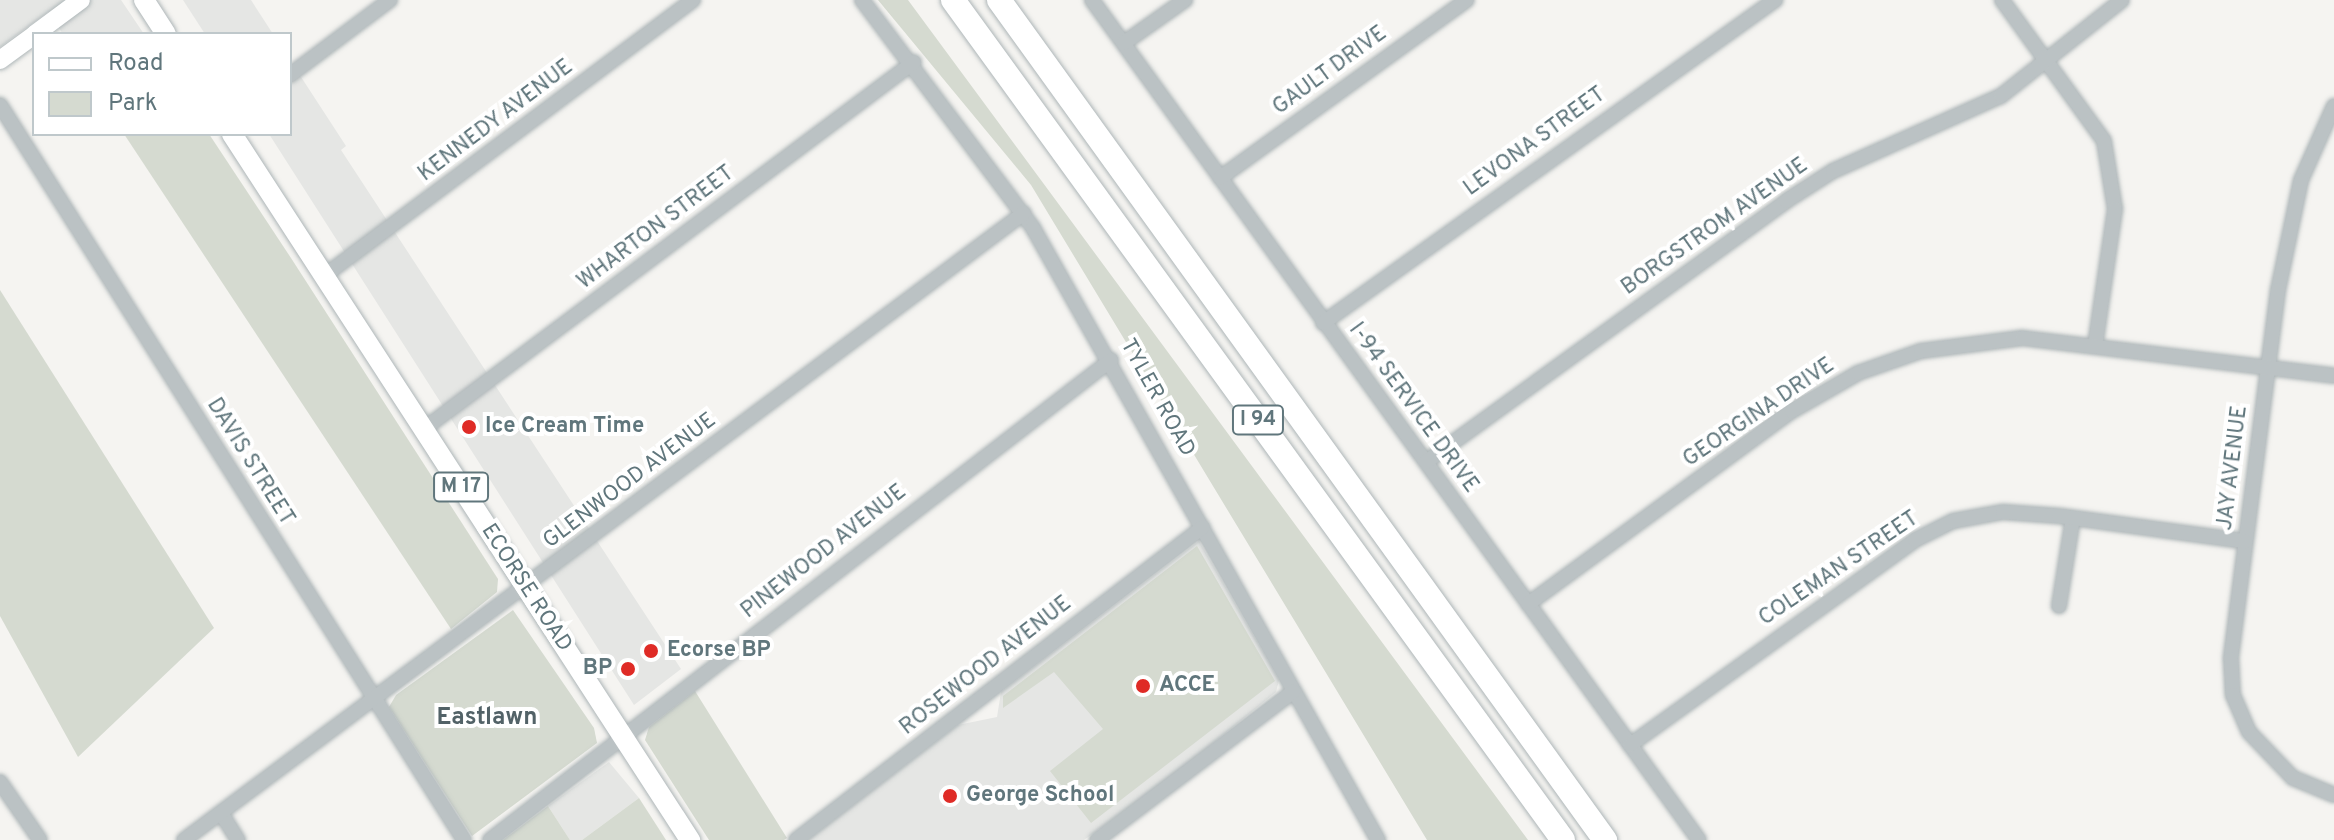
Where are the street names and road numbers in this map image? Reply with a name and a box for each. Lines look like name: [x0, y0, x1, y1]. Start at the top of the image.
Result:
street label: GAULT DRIVE: [1268, 21, 1392, 121]
street label: KENNEDY AVENUE: [413, 54, 579, 188]
street label: LEVONA STREET: [1459, 82, 1611, 202]
street label: BORGSTROM AVENUE: [1616, 152, 1814, 302]
street label: WHARTON STREET: [572, 160, 740, 296]
street label: I-94 SERVICE DRIVE: [1342, 318, 1484, 498]
street label: TYLER ROAD: [1114, 334, 1200, 462]
street label: GEORGINA DRIVE: [1678, 352, 1840, 474]
street label: DAVIS STREET: [200, 394, 300, 530]
street label: JAY AVENUE: [2212, 403, 2254, 533]
road number: I 94: [1230, 404, 1286, 436]
street label: GLENWOOD AVENUE: [538, 407, 722, 555]
road number: M 17: [433, 471, 489, 503]
street label: PINEWOOD AVENUE: [736, 479, 912, 625]
street label: COLEMAN STREET: [1754, 506, 1924, 632]
street label: ECORSE ROAD: [475, 519, 577, 657]
street label: ROSEWOOD AVENUE: [895, 591, 1077, 741]

